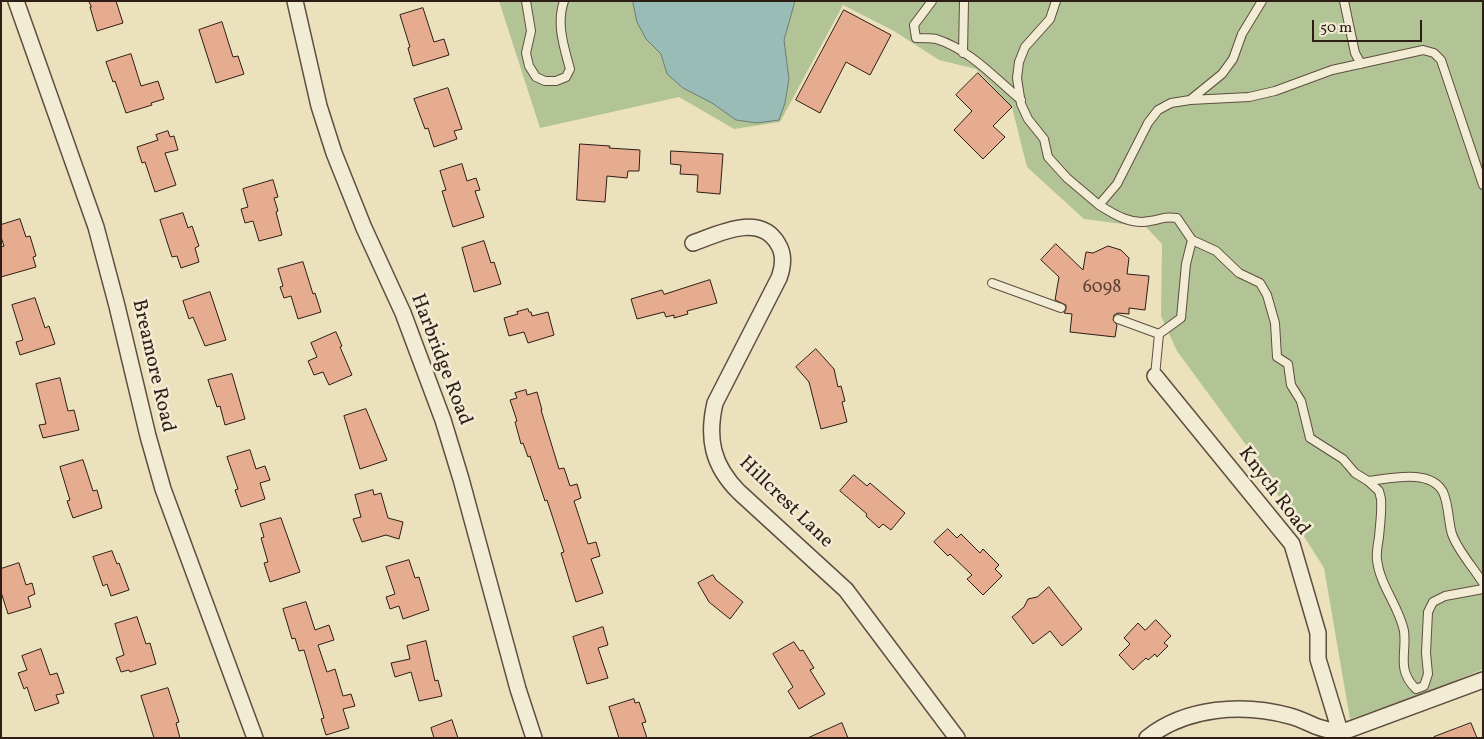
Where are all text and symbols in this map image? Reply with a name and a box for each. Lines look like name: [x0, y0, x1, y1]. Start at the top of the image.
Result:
scale bar: [1314, 10, 1424, 42]
text: 50 m: [1320, 18, 1352, 39]
house number: 6098: [1083, 278, 1121, 300]
street label: Harbridge Road: [404, 291, 476, 429]
street label: Breamore Road: [125, 297, 179, 435]
street label: Knych Road: [1232, 443, 1314, 541]
street label: Hillcrest Lane: [733, 452, 837, 554]

